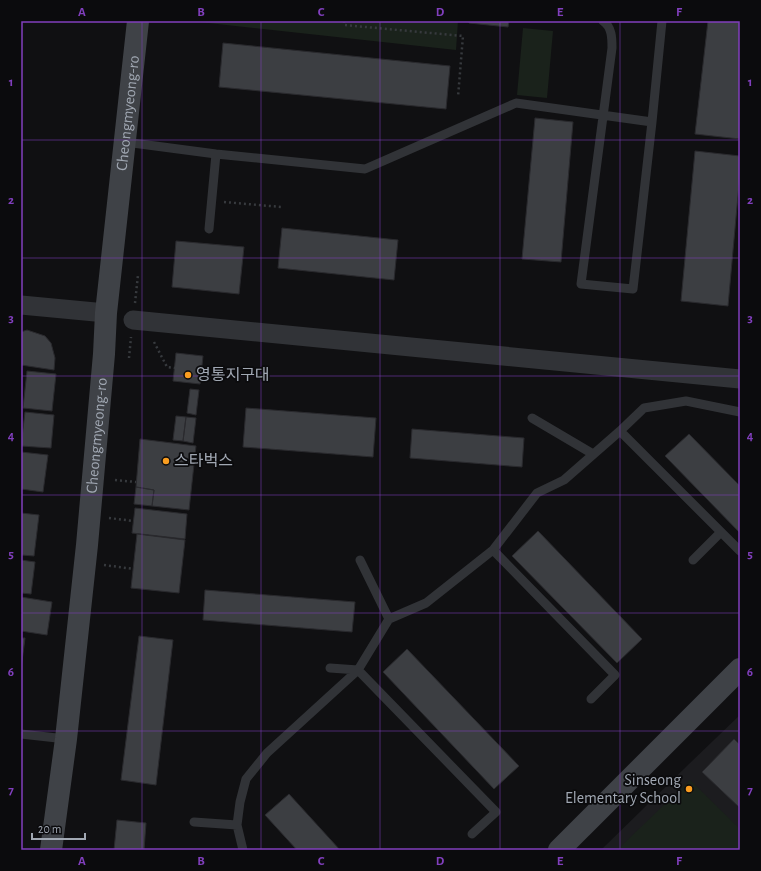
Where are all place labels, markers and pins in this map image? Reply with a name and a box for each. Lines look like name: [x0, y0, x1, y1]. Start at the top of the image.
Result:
place label: 영통지구대: [196, 367, 270, 383]
marker: 영통지구대: [183, 370, 193, 380]
place label: 스타벅스: [174, 453, 233, 469]
marker: 스타벅스: [161, 456, 171, 466]
place label: Sinseong Elementary School: [565, 772, 681, 807]
marker: Sinseong Elementary School: [684, 784, 694, 794]

